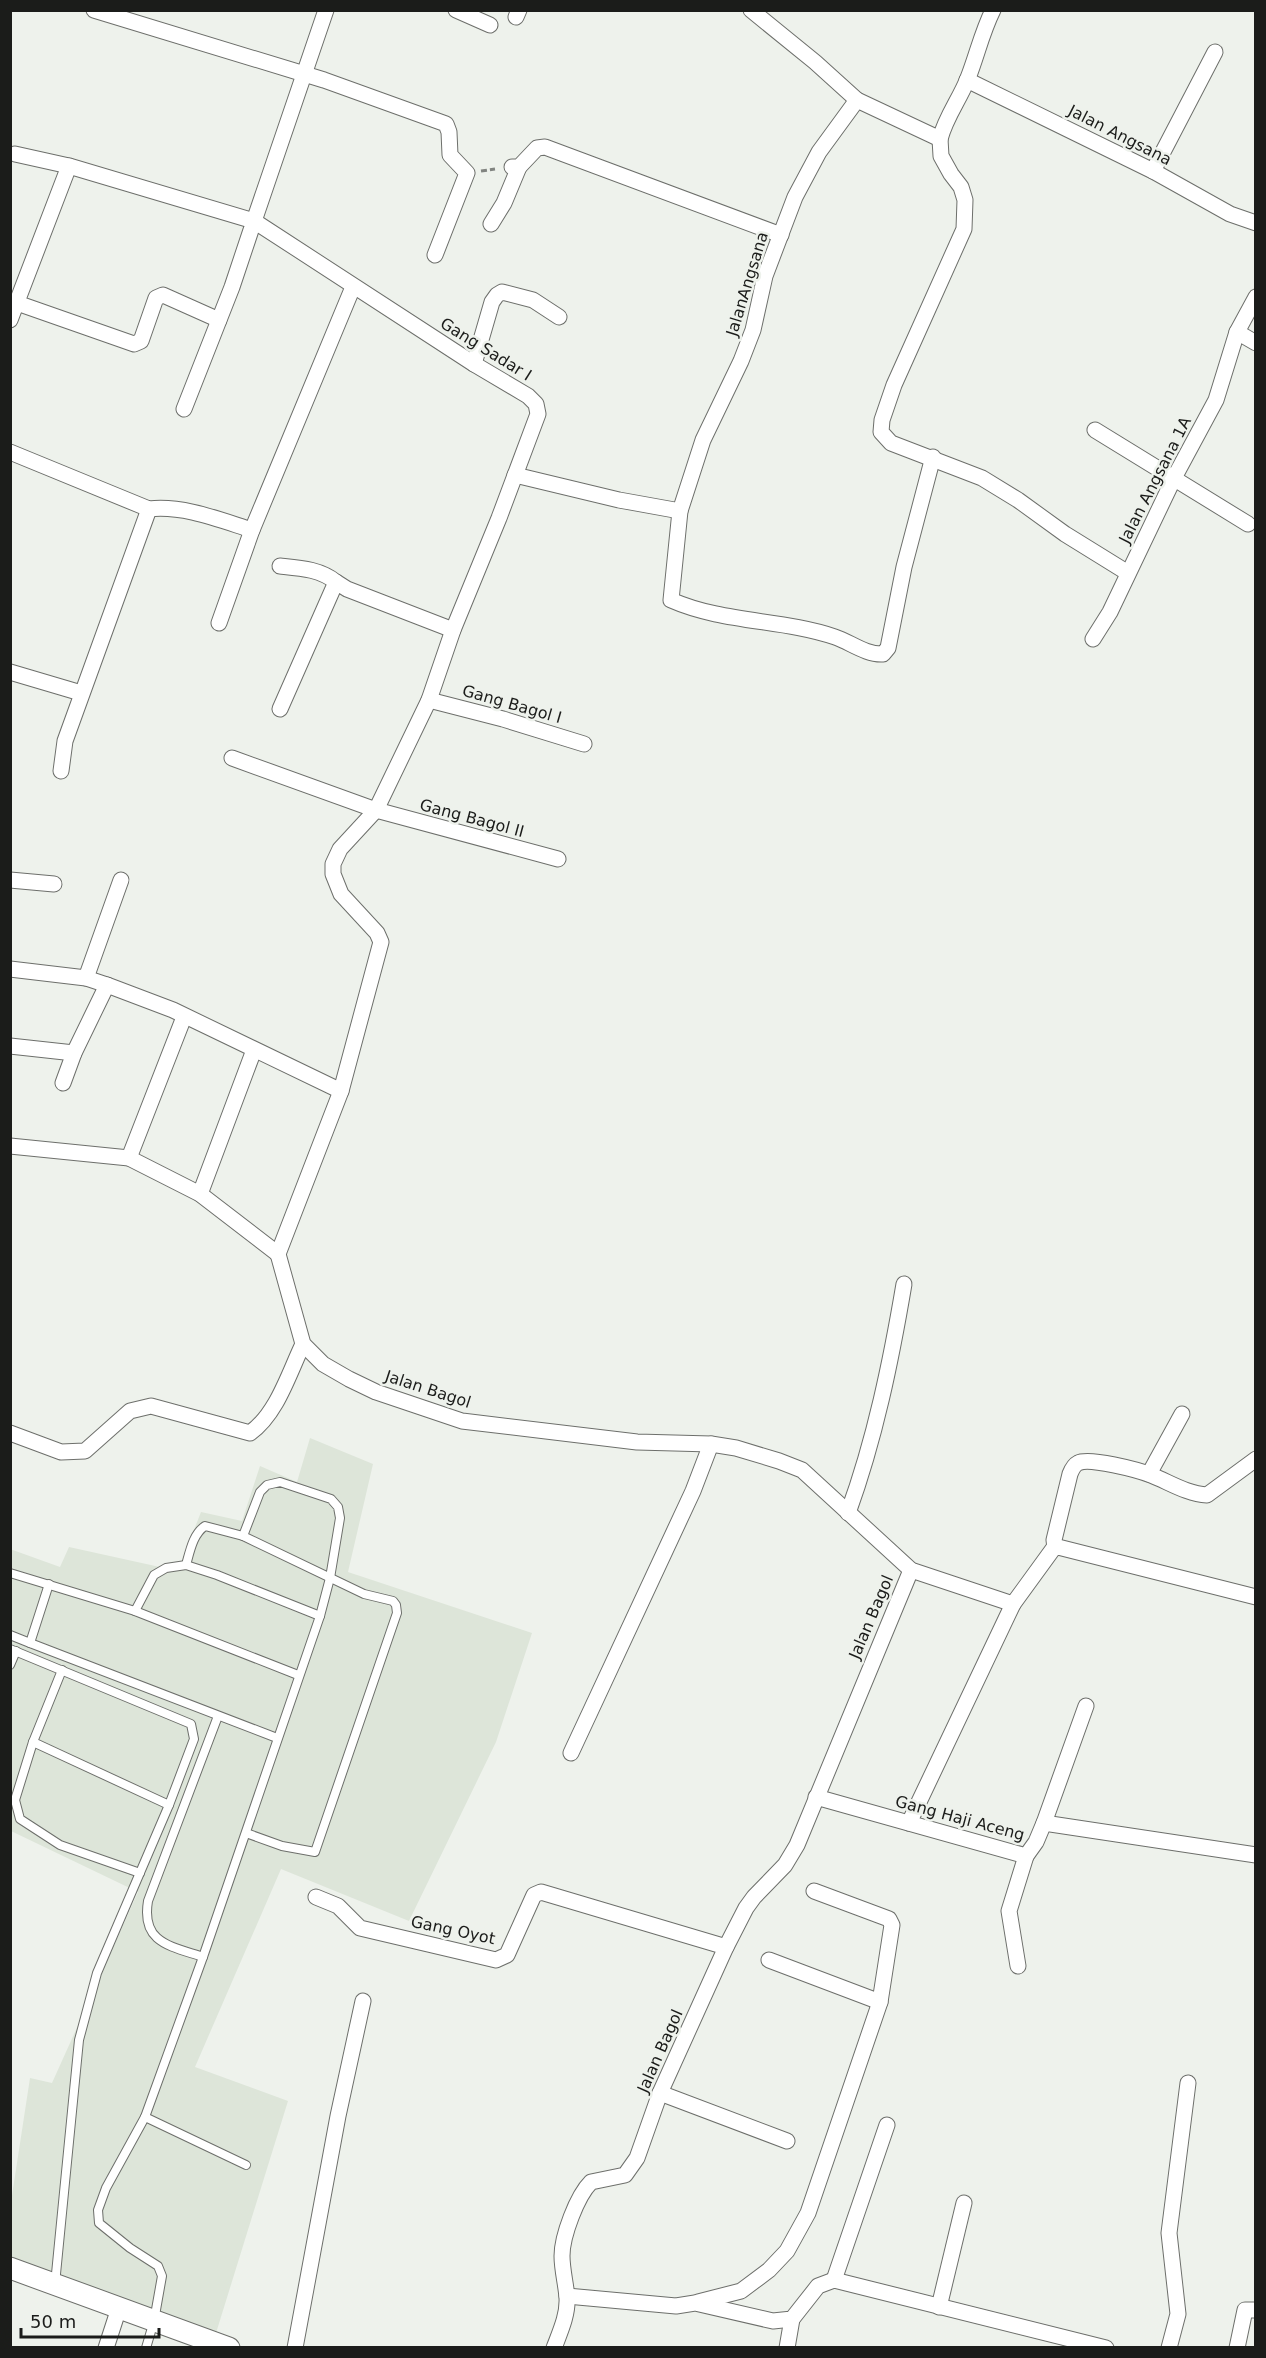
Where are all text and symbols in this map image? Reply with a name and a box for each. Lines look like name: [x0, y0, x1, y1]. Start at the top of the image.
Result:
street label: Jalan Angsana: [1064, 100, 1175, 169]
street label: JalanAngsana: [722, 229, 772, 339]
street label: Gang Sadar I: [437, 313, 535, 385]
street label: Jalan Angsana 1A: [1114, 413, 1195, 547]
street label: Gang Bagol I: [460, 681, 564, 727]
street label: Gang Bagol II: [418, 795, 526, 841]
street label: Jalan Bagol: [382, 1366, 473, 1412]
street label: Jalan Bagol: [844, 1572, 897, 1663]
street label: Gang Haji Aceng: [893, 1792, 1027, 1844]
street label: Gang Oyot: [409, 1912, 497, 1948]
street label: Jalan Bagol: [633, 2006, 687, 2097]
scale bar: [21, 2301, 159, 2339]
text: 50 m: [30, 2311, 76, 2332]

